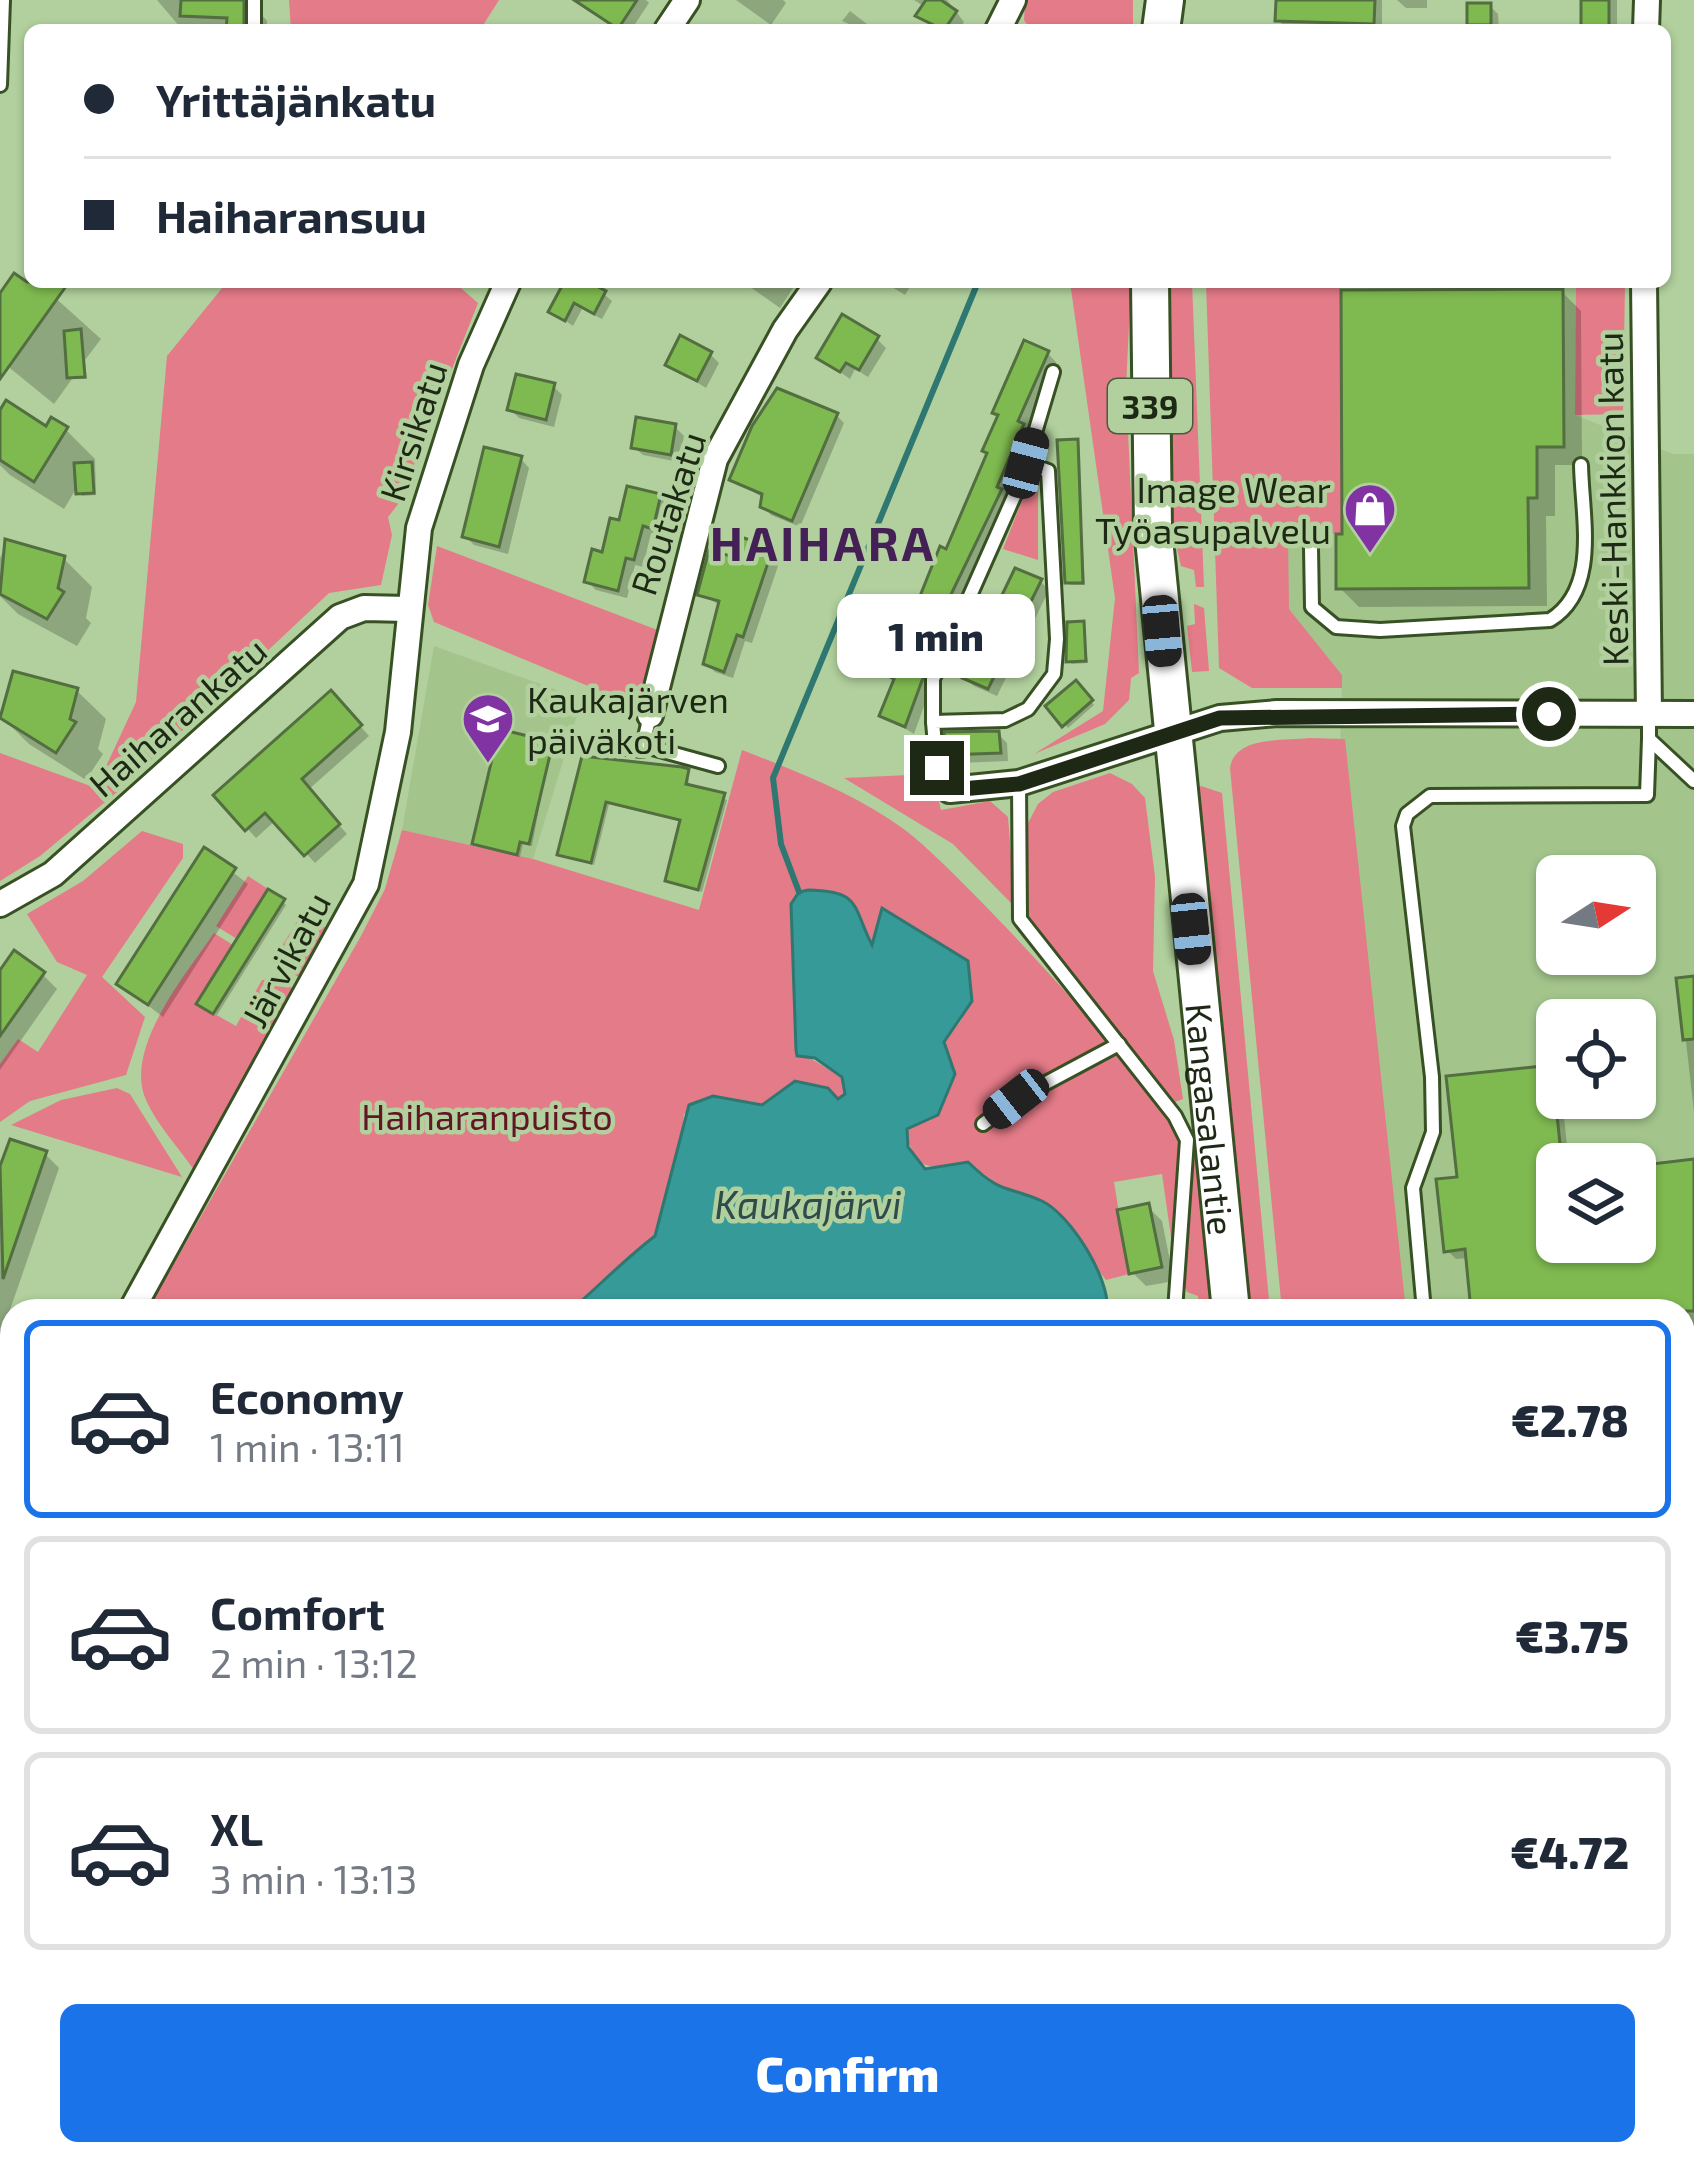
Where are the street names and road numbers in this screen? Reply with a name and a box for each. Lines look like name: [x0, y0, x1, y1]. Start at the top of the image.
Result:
street label: Keski-Hankkion katu: [1587, 332, 1635, 666]
street label: Kirsikatu: [369, 356, 455, 506]
road number: 339: [1108, 379, 1192, 433]
street label: Routakatu: [620, 426, 714, 600]
street label: Haiharankatu: [80, 627, 274, 805]
street label: Järvikatu: [232, 884, 338, 1034]
street label: Kangasalantie: [1179, 1001, 1245, 1237]

